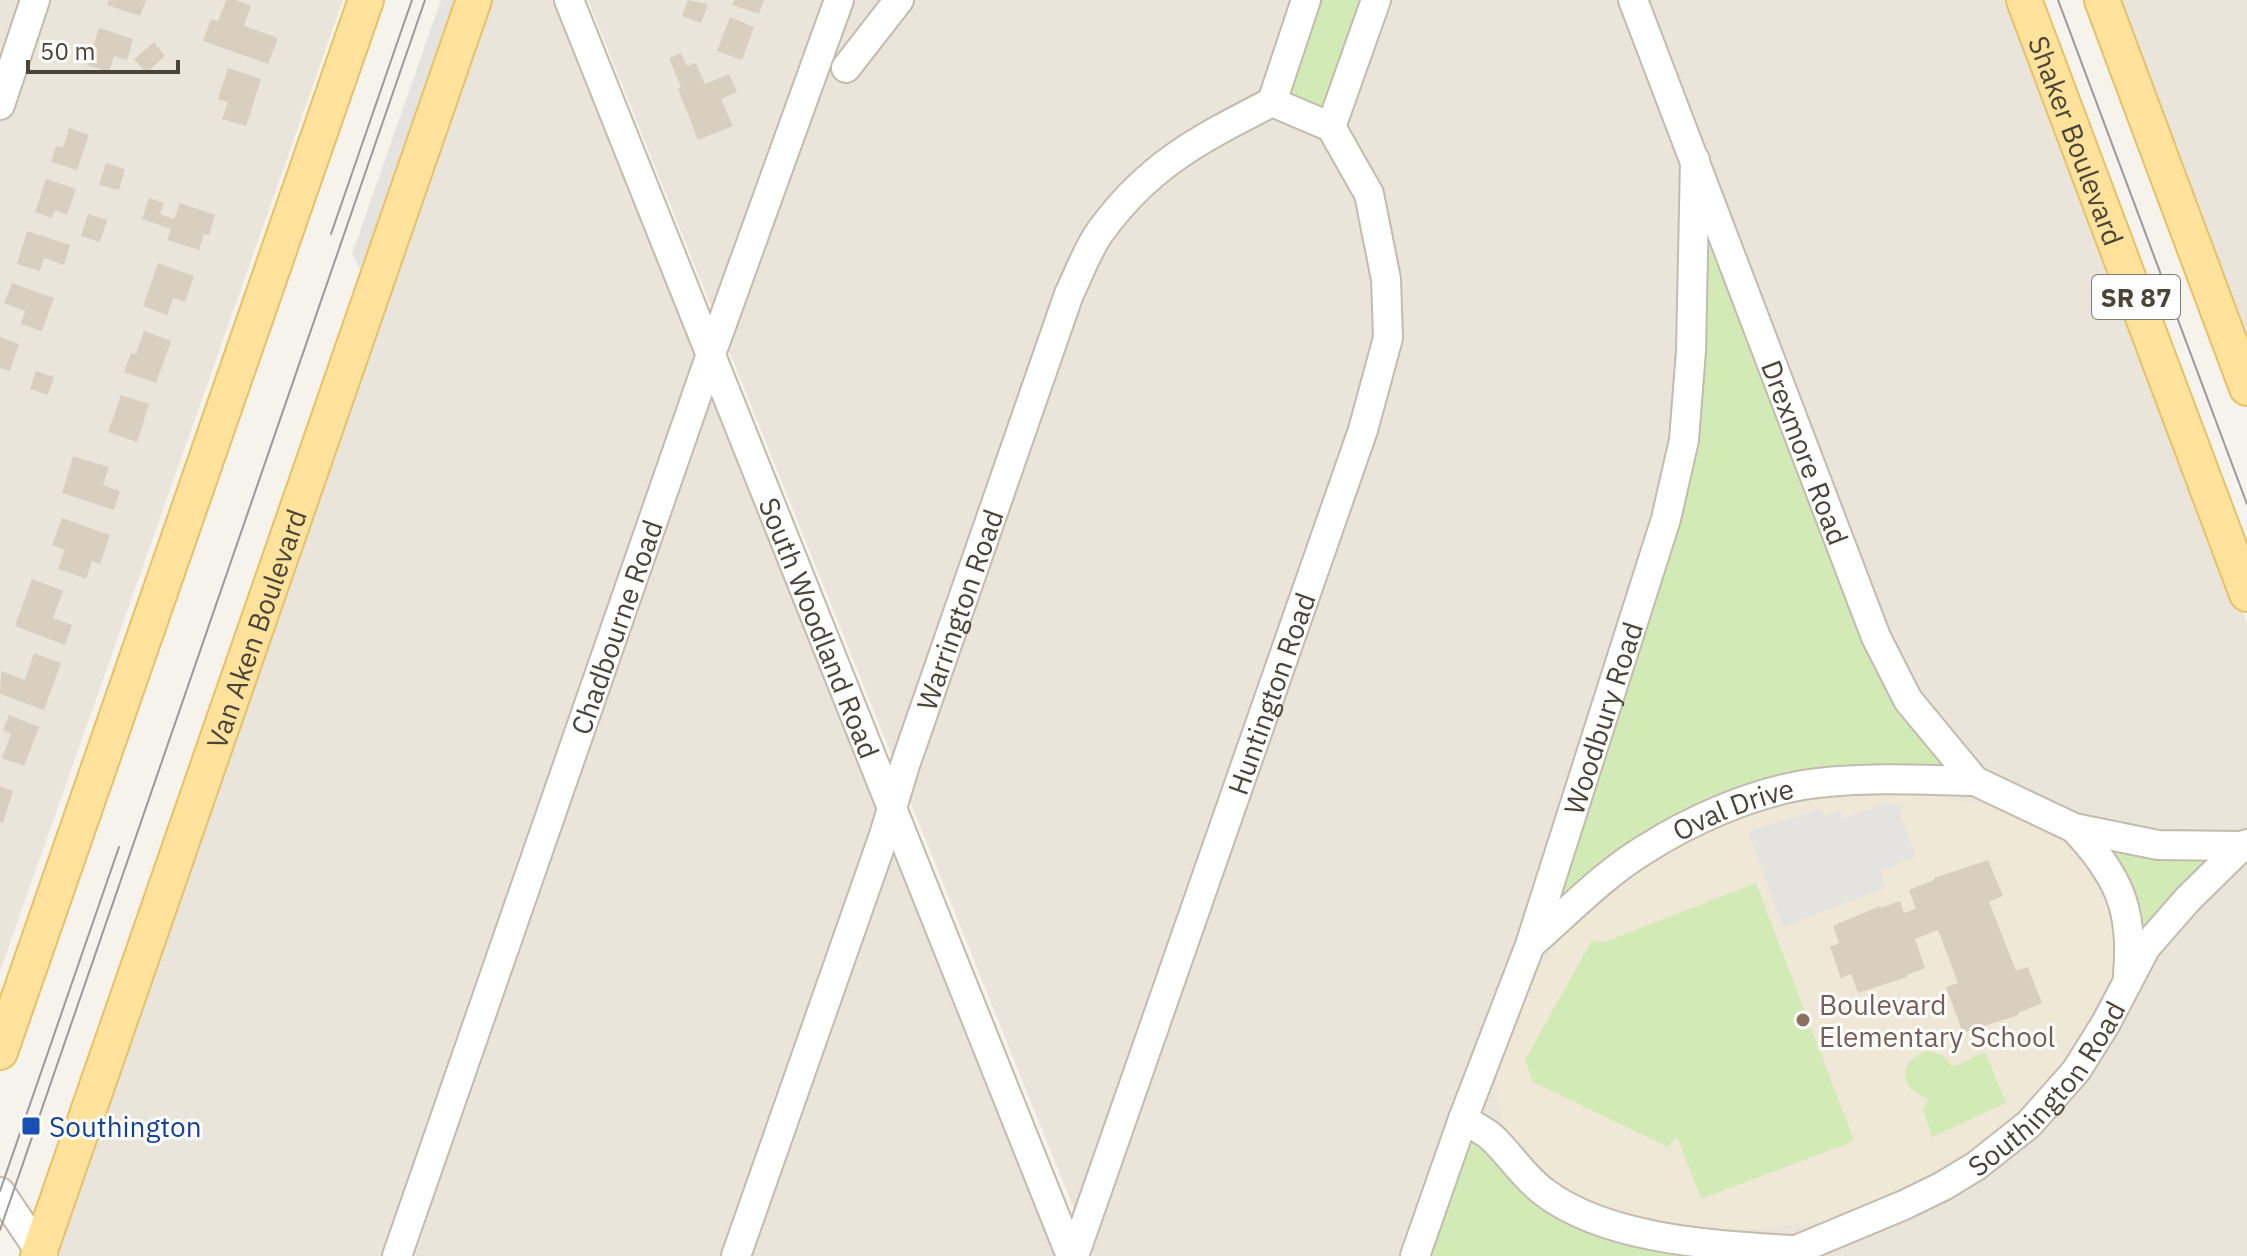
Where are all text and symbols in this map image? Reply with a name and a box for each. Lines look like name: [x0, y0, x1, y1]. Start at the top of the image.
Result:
scale bar: [28, 24, 178, 74]
street label: Shaker Boulevard: [2021, 30, 2133, 250]
text: 50 m: [40, 35, 95, 67]
road number: SR 87: [2092, 275, 2180, 319]
street label: Drexmore Road: [1753, 355, 1858, 550]
street label: South Woodland Road: [751, 492, 889, 764]
street label: Van Aken Boulevard: [197, 504, 314, 754]
street label: Warrington Road: [907, 504, 1011, 715]
street label: Chadbourne Road: [562, 515, 670, 739]
street label: Huntington Road: [1218, 588, 1323, 799]
street label: Woodbury Road: [1554, 617, 1651, 819]
street label: Oval Drive: [1666, 769, 1797, 849]
place label: Boulevard Elementary School: [1819, 986, 2055, 1055]
street label: Southington Road: [1960, 994, 2133, 1184]
marker: Boulevard Elementary School: [1794, 1011, 1812, 1029]
place label: Southington: [49, 1108, 202, 1145]
marker: Southington: [20, 1115, 42, 1137]

